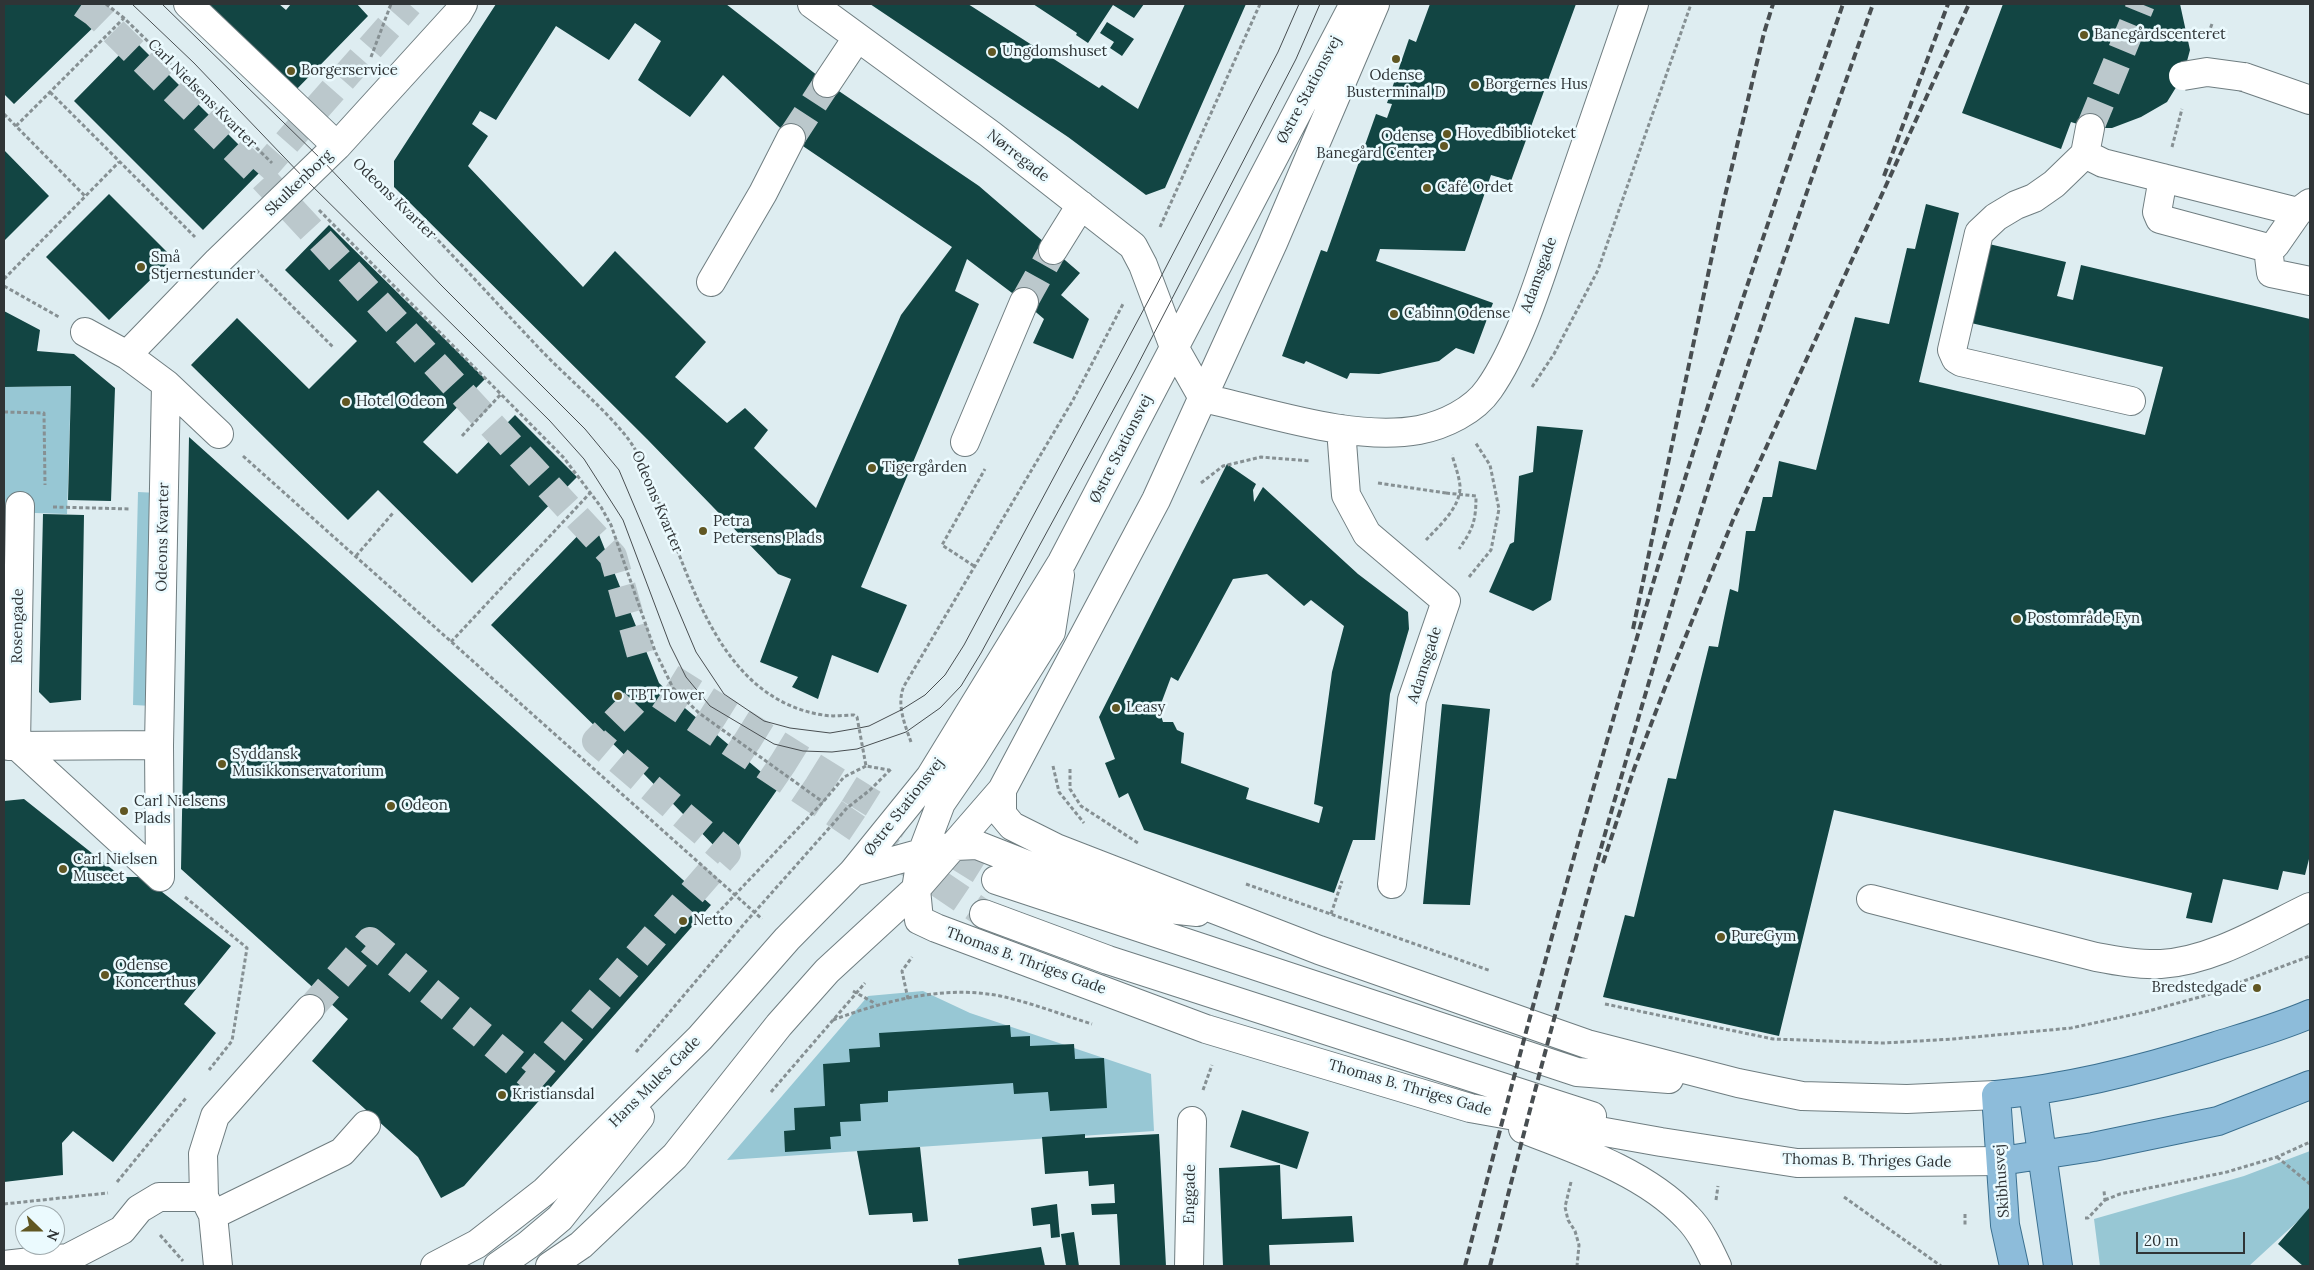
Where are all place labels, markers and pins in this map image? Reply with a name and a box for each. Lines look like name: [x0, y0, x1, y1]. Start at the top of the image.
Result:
place label: Banegårdscenteret: [2094, 26, 2226, 44]
marker: Banegårdscenteret: [2078, 29, 2090, 41]
place label: Ungdomshuset: [1002, 43, 1107, 61]
marker: Ungdomshuset: [986, 46, 998, 58]
marker: Odense Busterminal D: [1390, 53, 1402, 65]
place label: Borgerservice: [301, 62, 398, 80]
marker: Borgerservice: [285, 65, 297, 77]
place label: Odense Busterminal D: [1346, 67, 1446, 102]
place label: Borgernes Hus: [1485, 76, 1588, 94]
marker: Borgernes Hus: [1469, 79, 1481, 91]
place label: Hovedbiblioteket: [1457, 125, 1576, 143]
place label: Odense Banegård Center: [1316, 128, 1434, 163]
marker: Hovedbiblioteket: [1441, 128, 1453, 140]
marker: Odense Banegård Center: [1438, 140, 1450, 152]
place label: Café Ordet: [1437, 179, 1513, 197]
marker: Café Ordet: [1421, 182, 1433, 194]
place label: Små Stjernestunder: [151, 249, 255, 284]
marker: Små Stjernestunder: [135, 261, 147, 273]
place label: Cabinn Odense: [1404, 305, 1510, 323]
marker: Cabinn Odense: [1388, 308, 1400, 320]
place label: Hotel Odeon: [356, 393, 445, 411]
marker: Hotel Odeon: [340, 396, 352, 408]
place label: Tigergården: [882, 459, 967, 477]
marker: Tigergården: [866, 462, 878, 474]
place label: Petra Petersens Plads: [713, 513, 822, 548]
marker: Petra Petersens Plads: [697, 525, 709, 537]
place label: Postområde Fyn: [2027, 610, 2140, 628]
marker: Postområde Fyn: [2011, 613, 2023, 625]
place label: TBT Tower: [628, 687, 704, 705]
marker: TBT Tower: [612, 690, 624, 702]
place label: Leasy: [1126, 699, 1165, 717]
marker: Leasy: [1110, 702, 1122, 714]
place label: Syddansk Musikkonservatorium: [232, 746, 384, 781]
marker: Syddansk Musikkonservatorium: [216, 758, 228, 770]
place label: Carl Nielsens Plads: [134, 793, 226, 828]
place label: Odeon: [401, 797, 448, 815]
marker: Odeon: [385, 800, 397, 812]
marker: Carl Nielsens Plads: [118, 805, 130, 817]
place label: Carl Nielsen Museet: [73, 851, 158, 886]
marker: Carl Nielsen Museet: [57, 863, 69, 875]
place label: Netto: [693, 912, 733, 930]
marker: Netto: [677, 915, 689, 927]
place label: PureGym: [1731, 928, 1796, 946]
marker: PureGym: [1715, 931, 1727, 943]
place label: Odense Koncerthus: [115, 957, 196, 992]
marker: Odense Koncerthus: [99, 969, 111, 981]
place label: Bredstedgade: [2151, 979, 2247, 997]
marker: Bredstedgade: [2251, 982, 2263, 994]
place label: Kristiansdal: [512, 1086, 594, 1104]
marker: Kristiansdal: [496, 1089, 508, 1101]

